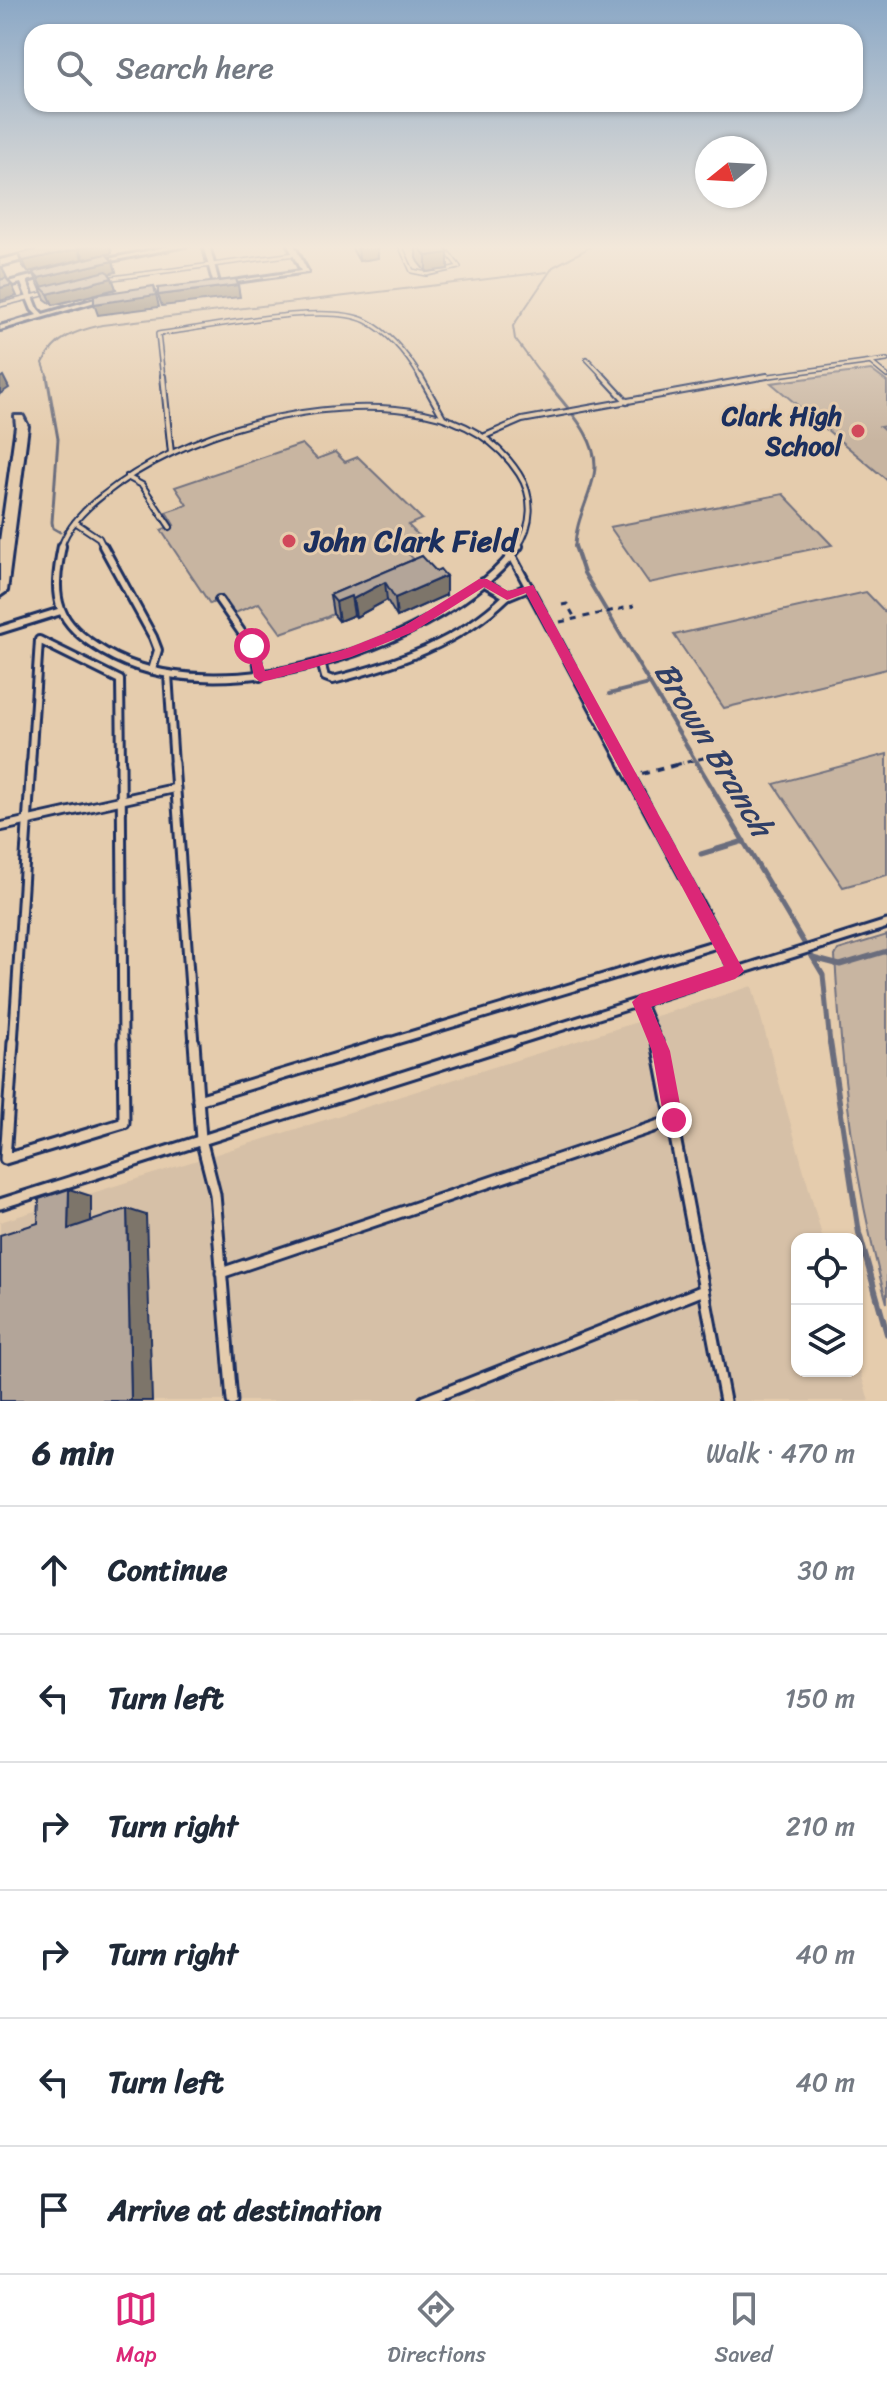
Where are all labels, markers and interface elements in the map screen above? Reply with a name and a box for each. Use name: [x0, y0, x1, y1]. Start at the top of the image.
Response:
search box: [24, 24, 863, 112]
text: Search here: [116, 41, 274, 95]
icon: search: [52, 46, 96, 90]
north arrow: [695, 136, 767, 208]
place label: Clark High School: [721, 393, 844, 469]
marker: Clark High School: [849, 422, 867, 440]
place label: John Clark Field: [303, 514, 520, 568]
marker: John Clark Field: [280, 532, 298, 550]
route start: [234, 628, 270, 664]
water label: Brown Branch: [638, 650, 790, 851]
route end: [656, 1102, 692, 1138]
map controls: [791, 1233, 863, 1377]
button: locate: [791, 1233, 863, 1305]
button: layers: [791, 1305, 863, 1377]
text: 6 min: [32, 1423, 114, 1483]
text: Walk · 470 m: [706, 1430, 855, 1476]
text: Continue: [108, 1543, 227, 1597]
text: 30 m: [798, 1547, 855, 1593]
icon: ahead: [32, 1548, 76, 1592]
text: Turn left: [108, 1671, 224, 1725]
text: 150 m: [785, 1675, 855, 1721]
icon: left: [32, 1676, 76, 1720]
text: Turn right: [108, 1799, 238, 1853]
text: 210 m: [786, 1803, 855, 1849]
icon: right: [32, 1804, 76, 1848]
text: Turn right: [108, 1927, 238, 1981]
text: 40 m: [796, 1931, 855, 1977]
icon: right: [32, 1932, 76, 1976]
text: Turn left: [108, 2055, 224, 2109]
text: 40 m: [796, 2059, 855, 2105]
icon: left: [32, 2060, 76, 2104]
text: Arrive at destination: [108, 2183, 382, 2237]
icon: arrive: [32, 2188, 76, 2232]
tab: Map: [114, 2287, 158, 2374]
tab: Directions: [387, 2287, 486, 2374]
tab: Saved: [715, 2287, 773, 2374]

